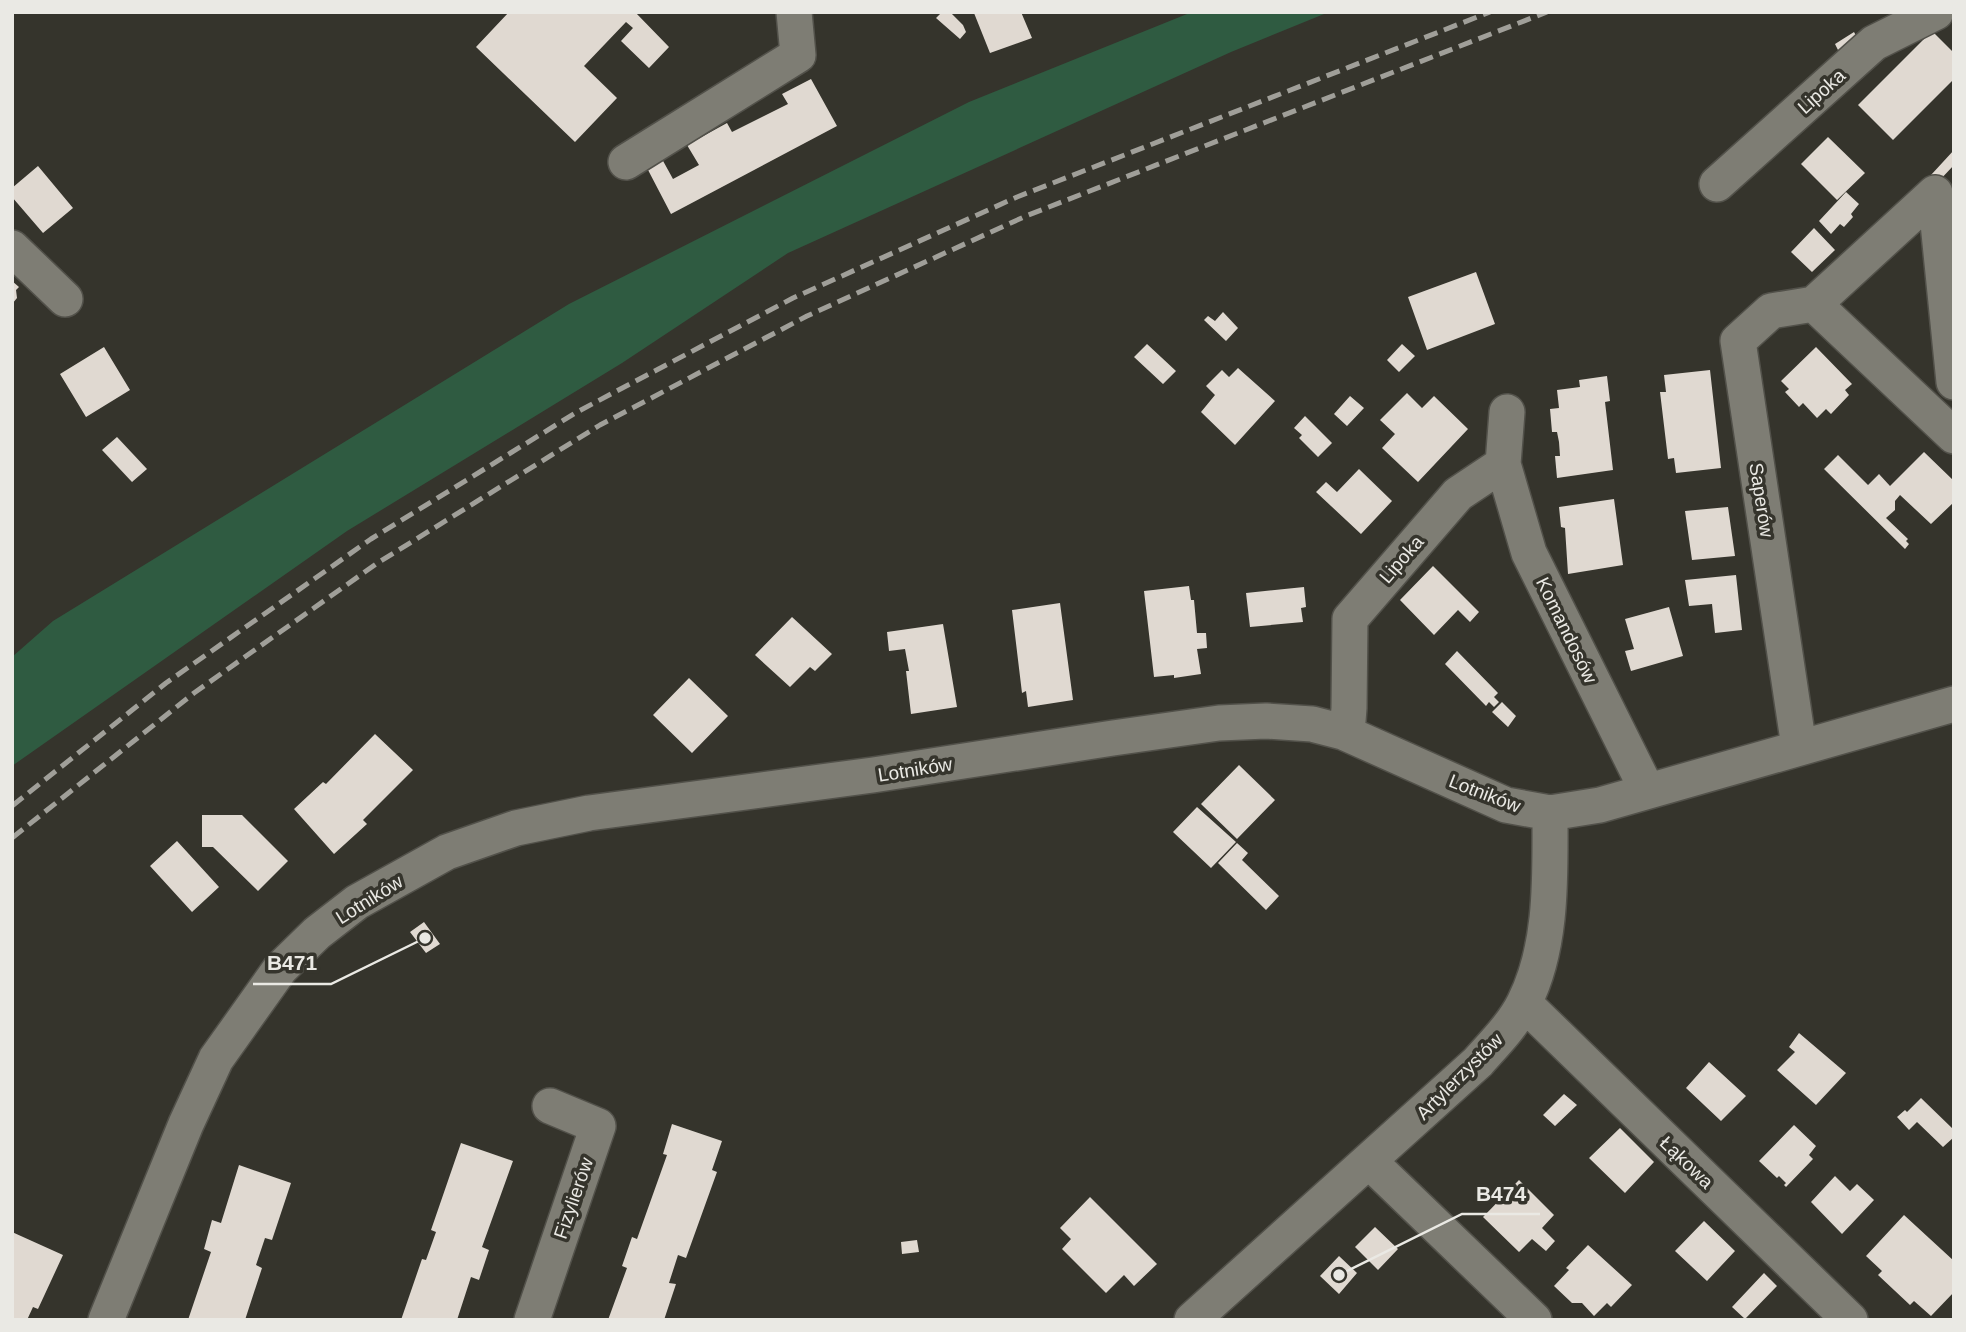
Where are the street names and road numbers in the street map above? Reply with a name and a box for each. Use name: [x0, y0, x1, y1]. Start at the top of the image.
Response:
street label: Lipoka: [1794, 65, 1849, 118]
street label: Saperów: [1745, 461, 1778, 539]
street label: Lipoka: [1375, 531, 1428, 587]
street label: Komandosów: [1532, 574, 1601, 687]
street label: Lotników: [876, 753, 954, 786]
street label: Lotników: [1446, 770, 1524, 817]
street label: Lotników: [332, 871, 407, 928]
street label: Artylerzystów: [1412, 1029, 1507, 1124]
street label: Łąkowa: [1656, 1132, 1718, 1193]
street label: Fizylierów: [550, 1155, 597, 1242]

